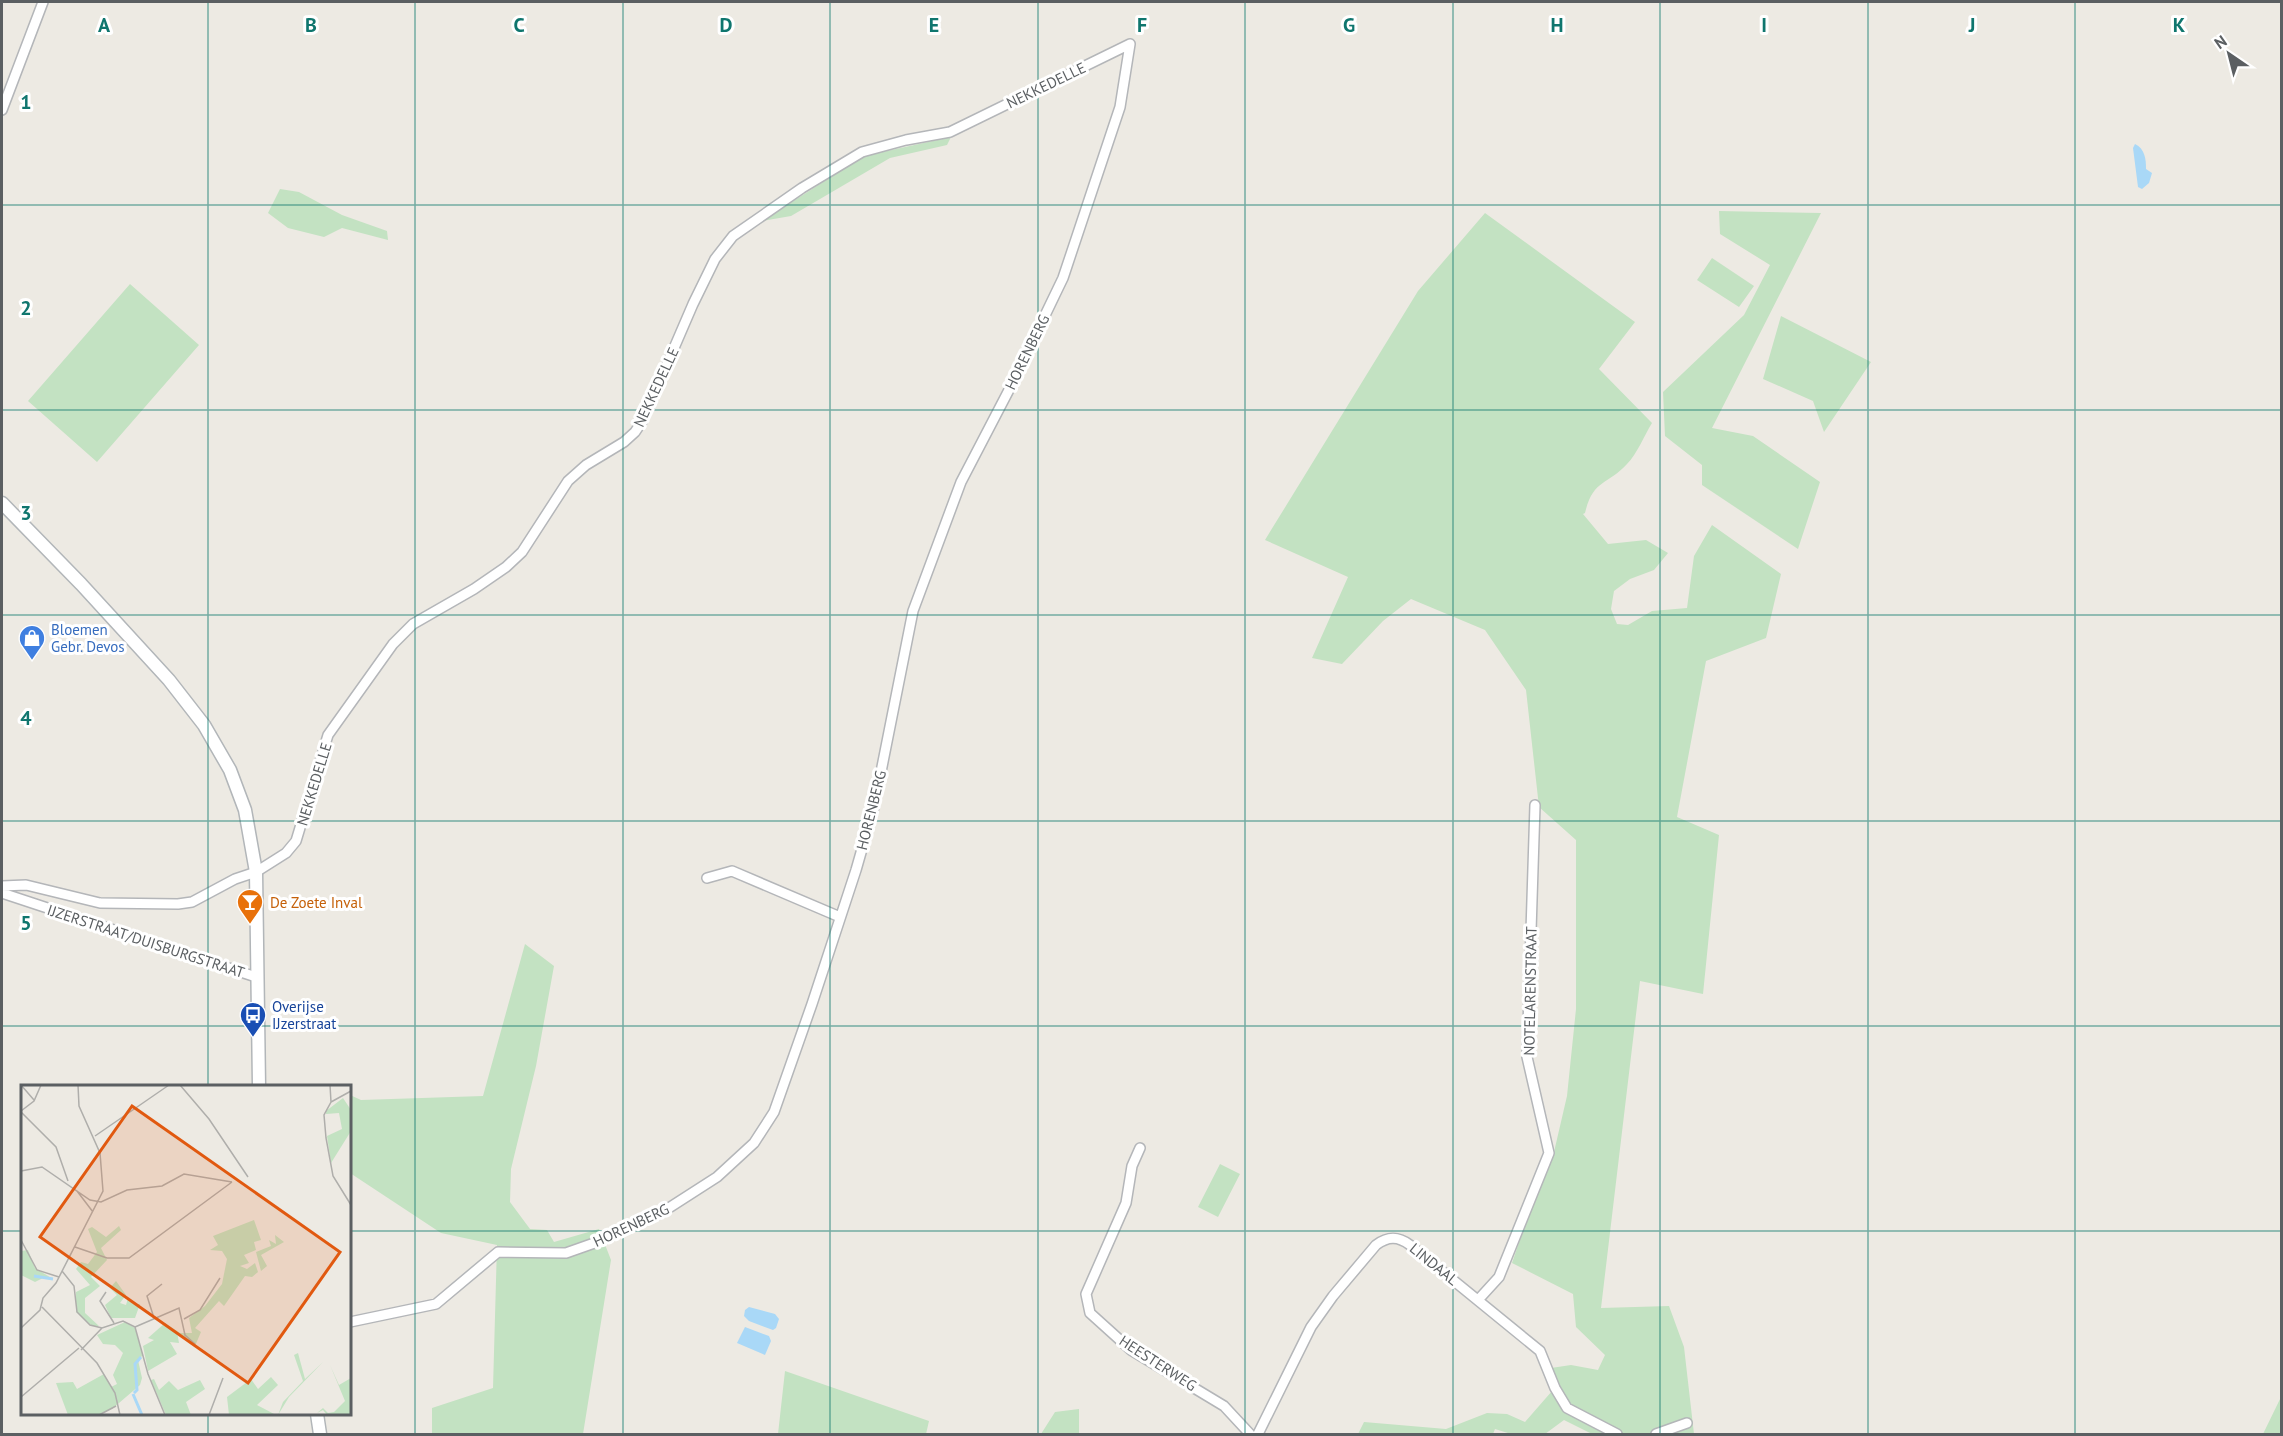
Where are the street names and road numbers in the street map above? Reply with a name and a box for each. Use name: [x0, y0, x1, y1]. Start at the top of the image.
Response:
street label: NEKKEDELLE: [1003, 58, 1089, 112]
street label: HORENBERG: [1001, 311, 1053, 393]
street label: NEKKEDELLE: [629, 344, 683, 430]
street label: NEKKEDELLE: [292, 740, 336, 828]
street label: HORENBERG: [852, 768, 890, 852]
street label: IJZERSTRAAT/DUISBURGSTRAAT: [45, 900, 248, 982]
street label: NOTELARENSTRAAT: [1519, 925, 1541, 1056]
street label: HORENBERG: [590, 1199, 672, 1251]
street label: LINDAAL: [1406, 1239, 1462, 1289]
street label: HEESTERWEG: [1116, 1331, 1200, 1395]

